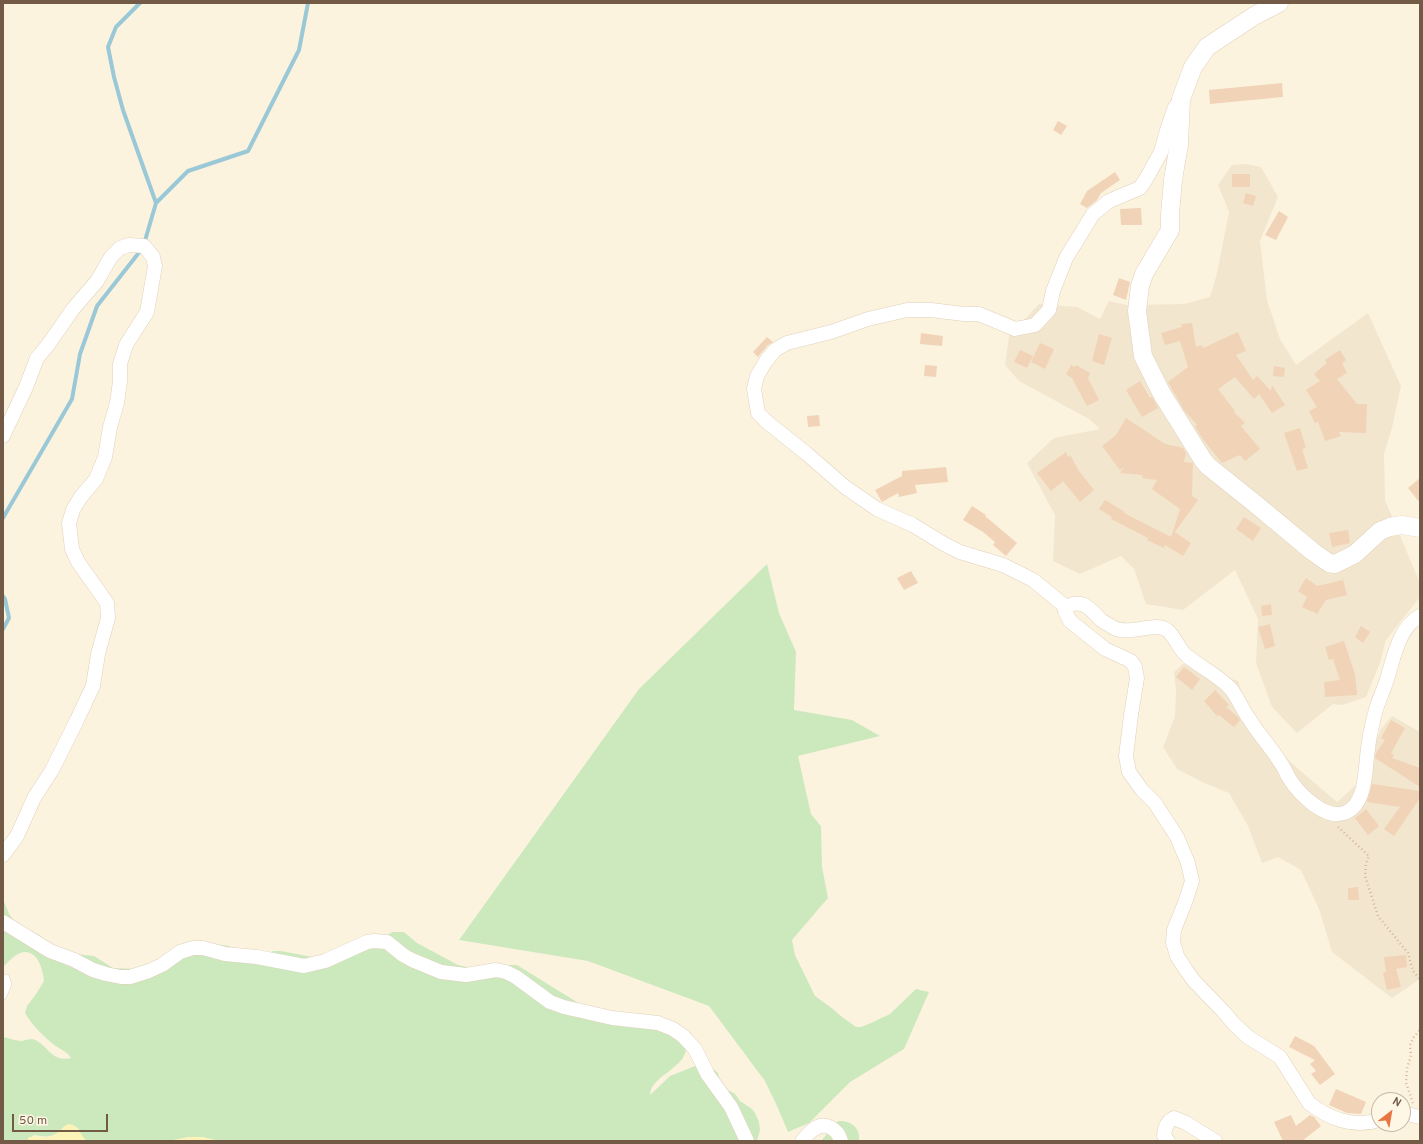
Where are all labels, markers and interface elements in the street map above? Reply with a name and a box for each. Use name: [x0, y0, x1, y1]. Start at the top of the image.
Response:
north arrow: [1371, 1092, 1411, 1132]
text: N: [1390, 1095, 1404, 1111]
scale bar: [14, 1106, 110, 1132]
text: 50 m: [19, 1113, 47, 1129]

